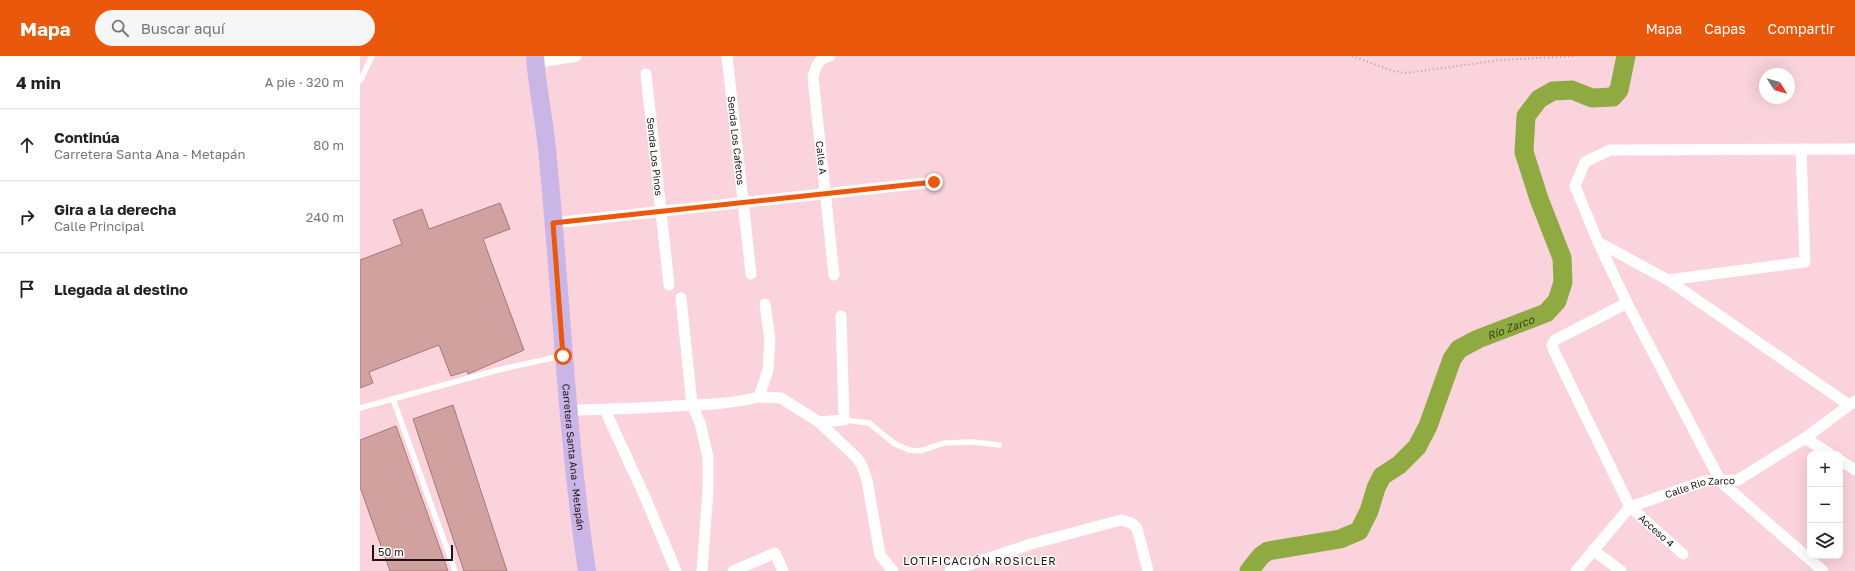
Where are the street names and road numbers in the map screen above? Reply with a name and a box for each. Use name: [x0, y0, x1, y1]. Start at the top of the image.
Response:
street label: Senda Los Cafetos: [725, 95, 747, 186]
street label: Senda Los Pinos: [645, 117, 665, 196]
street label: Calle A: [814, 140, 829, 175]
street label: Carretera Santa Ana - Metapán: [560, 383, 587, 531]
street label: Calle Rio Zarco: [1663, 474, 1735, 500]
street label: Acceso 4: [1636, 512, 1677, 549]

